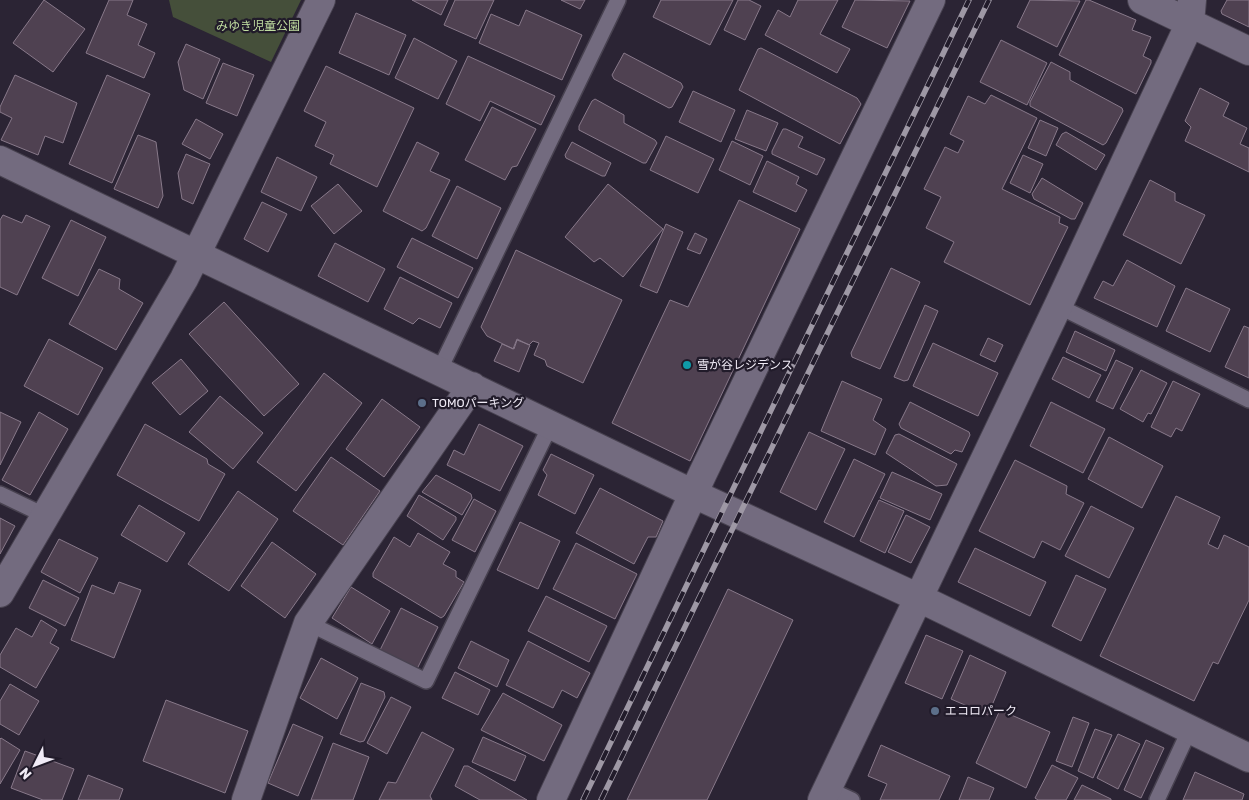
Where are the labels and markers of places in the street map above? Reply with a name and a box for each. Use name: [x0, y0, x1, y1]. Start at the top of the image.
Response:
place label: 雪が谷レジデンス: [697, 358, 793, 372]
marker: 雪が谷レジデンス: [681, 359, 693, 371]
place label: TOMOパーキング: [432, 396, 524, 410]
marker: TOMOパーキング: [416, 397, 428, 409]
place label: エコロパーク: [945, 704, 1017, 718]
marker: エコロパーク: [929, 705, 941, 717]

